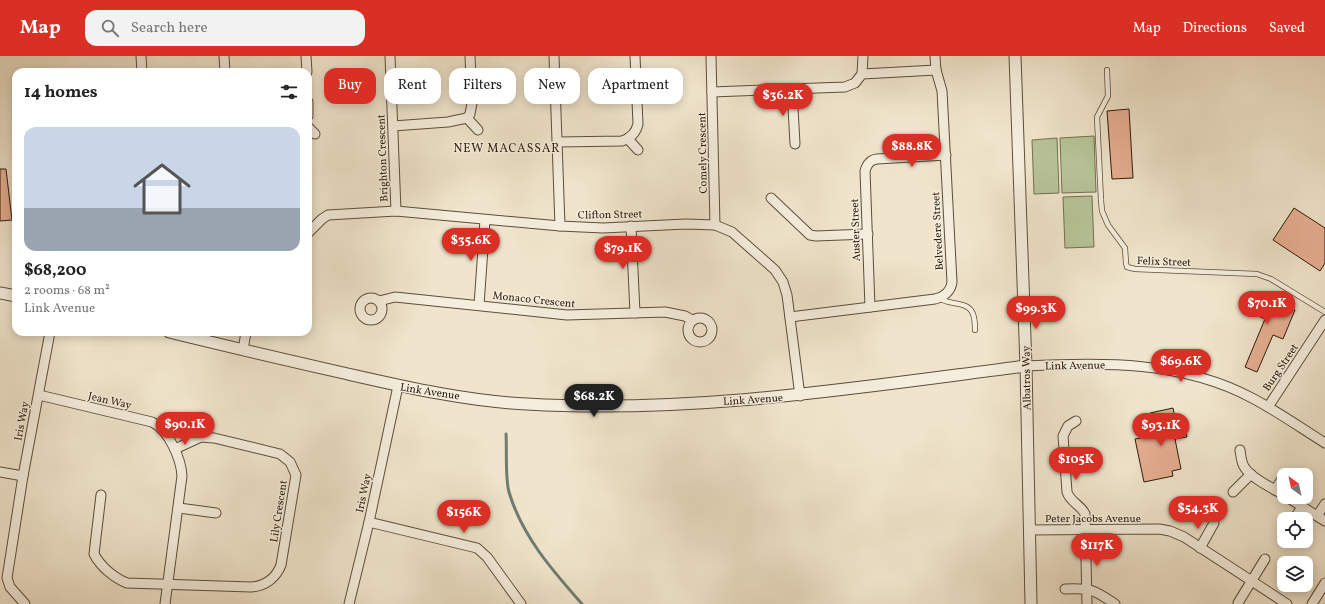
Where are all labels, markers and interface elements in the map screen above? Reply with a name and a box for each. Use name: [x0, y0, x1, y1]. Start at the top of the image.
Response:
search box: [85, 10, 365, 46]
text: Map: [20, 15, 61, 41]
icon: search: [99, 17, 121, 39]
text: Search here: [131, 18, 208, 39]
text: Map: [1133, 19, 1161, 38]
text: Directions: [1183, 19, 1247, 38]
text: Saved: [1269, 19, 1305, 38]
chip: Buy: [324, 68, 376, 104]
chip: Rent: [384, 68, 441, 104]
chip: Filters: [449, 68, 516, 104]
chip: New: [524, 68, 580, 104]
chip: Apartment: [588, 68, 683, 104]
text: 14 homes: [24, 81, 98, 104]
icon: filters: [278, 81, 300, 103]
pin: $36.2K: [750, 83, 816, 117]
text: $36.2K: [763, 87, 803, 105]
street label: Comely Crescent: [695, 112, 712, 194]
street label: Brighton Crescent: [374, 114, 393, 202]
pin: $88.8K: [879, 134, 945, 168]
text: $88.8K: [891, 138, 933, 156]
district label: NEW MACASSAR: [453, 141, 561, 157]
icon: home: [126, 153, 198, 225]
street label: Belvedere Street: [929, 191, 948, 271]
street label: Auster Street: [848, 198, 865, 262]
street label: Clifton Street: [578, 207, 643, 224]
pin: $35.6K: [438, 228, 504, 262]
text: $35.6K: [451, 232, 491, 250]
pin: $79.1K: [590, 236, 656, 270]
text: $79.1K: [604, 240, 642, 258]
street label: Felix Street: [1137, 254, 1191, 271]
text: $68,200: [24, 259, 87, 282]
text: 2 rooms · 68 m²: [24, 282, 110, 300]
street label: Monaco Crescent: [492, 289, 576, 312]
pin: $70.1K: [1234, 291, 1300, 325]
text: $70.1K: [1247, 295, 1287, 313]
pin: $99.3K: [1003, 296, 1069, 330]
text: Link Avenue: [24, 300, 95, 318]
text: $99.3K: [1015, 300, 1057, 318]
street label: Burg Street: [1260, 341, 1303, 395]
street label: Albatros Way: [1019, 345, 1036, 410]
pin: $69.6K: [1148, 349, 1214, 383]
text: $69.6K: [1160, 353, 1202, 371]
street label: Link Avenue: [1045, 358, 1105, 375]
street label: Link Avenue: [399, 380, 461, 405]
pin: $68.2K: [561, 384, 627, 418]
text: $68.2K: [573, 388, 615, 406]
street label: Jean Way: [86, 389, 133, 414]
street label: Link Avenue: [723, 391, 784, 410]
street label: Iris Way: [11, 400, 34, 442]
pin: $90.1K: [152, 412, 218, 446]
pin: $93.1K: [1128, 413, 1194, 447]
text: $90.1K: [165, 416, 205, 434]
text: $93.1K: [1141, 417, 1181, 435]
pin: $105K: [1048, 447, 1104, 481]
text: $105K: [1058, 451, 1094, 469]
north arrow: [1277, 468, 1313, 504]
map controls: [1277, 468, 1313, 592]
street label: Iris Way: [353, 472, 376, 514]
street label: Lily Crescent: [267, 479, 292, 543]
pin: $54.3K: [1165, 496, 1231, 530]
pin: $156K: [436, 500, 492, 534]
text: $54.3K: [1178, 500, 1218, 518]
text: $156K: [446, 504, 482, 522]
street label: Peter Jacobs Avenue: [1045, 512, 1141, 527]
button: locate: [1277, 512, 1313, 548]
pin: $117K: [1069, 533, 1125, 567]
text: $117K: [1080, 537, 1114, 555]
button: layers: [1277, 556, 1313, 592]

